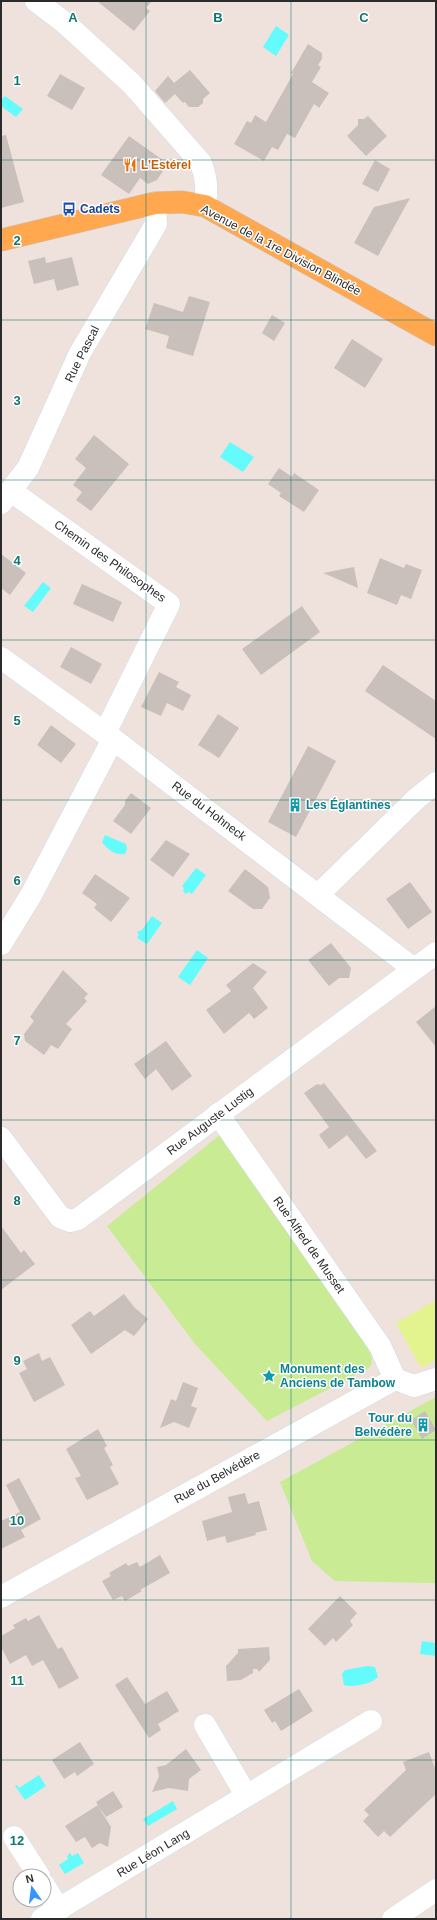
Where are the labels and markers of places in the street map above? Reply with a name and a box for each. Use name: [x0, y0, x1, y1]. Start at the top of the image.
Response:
restaurant icon: L’Estérel: [122, 157, 138, 173]
place label: L’Estérel: [141, 158, 191, 172]
bus stop icon: Cadets: [61, 201, 77, 217]
place label: Cadets: [80, 202, 120, 216]
building icon: Les Églantines: [287, 797, 303, 813]
place label: Les Églantines: [306, 797, 391, 812]
place label: Monument des Anciens de Tambow: [280, 1362, 396, 1390]
place icon: Monument des Anciens de Tambow: [261, 1368, 277, 1384]
place label: Tour du Belvédère: [355, 1411, 412, 1439]
building icon: Tour du Belvédère: [415, 1417, 431, 1433]

